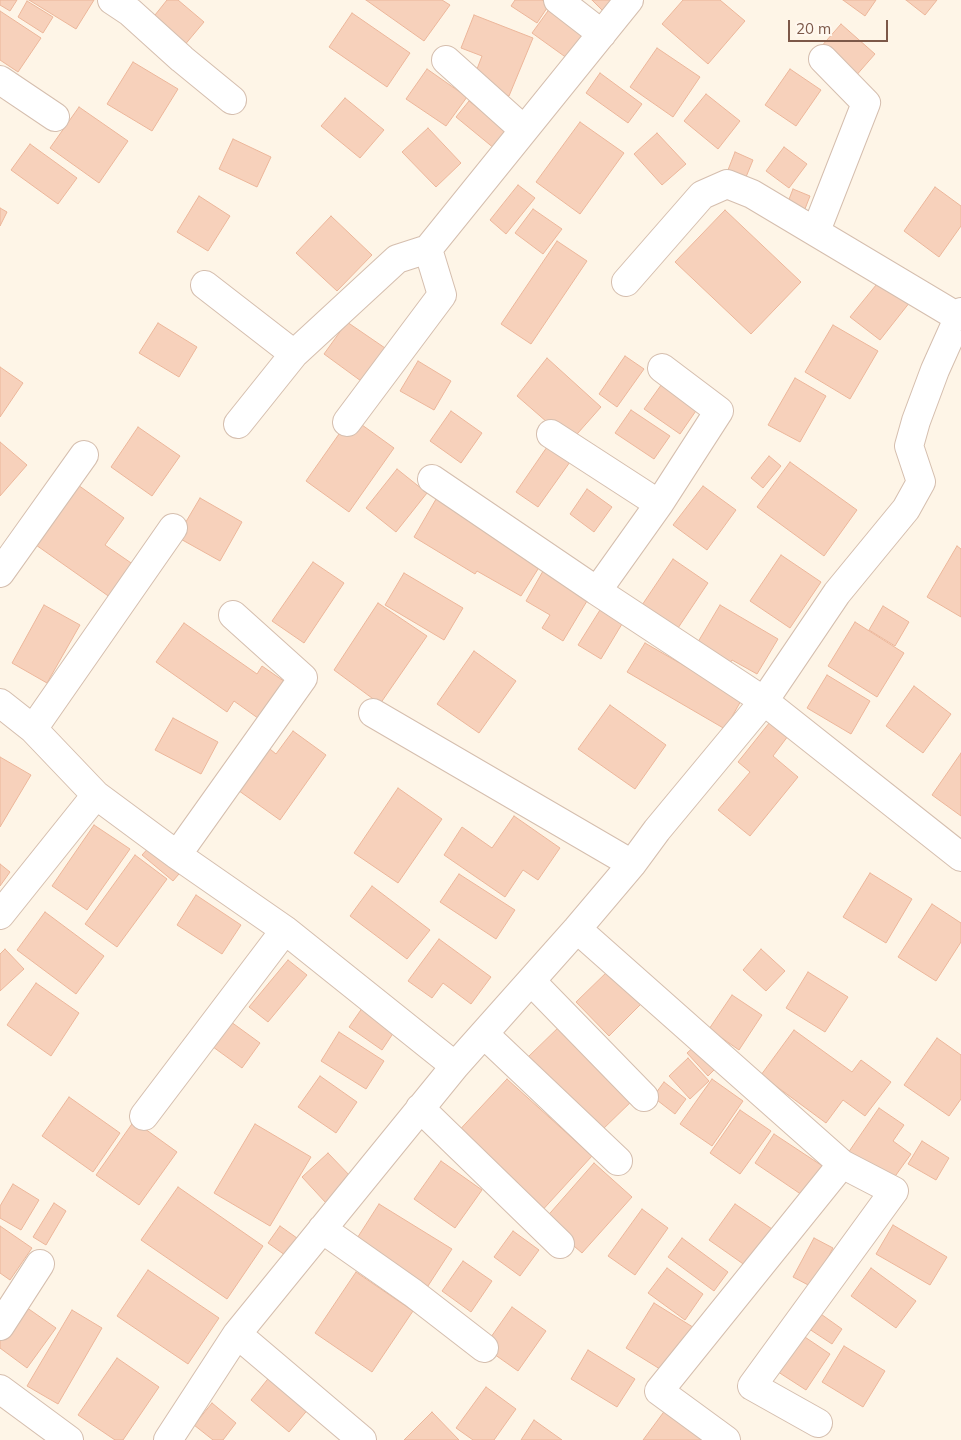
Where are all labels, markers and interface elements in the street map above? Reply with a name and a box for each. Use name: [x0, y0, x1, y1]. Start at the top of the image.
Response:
scale bar: [791, 10, 891, 42]
text: 20 m: [796, 19, 831, 38]

